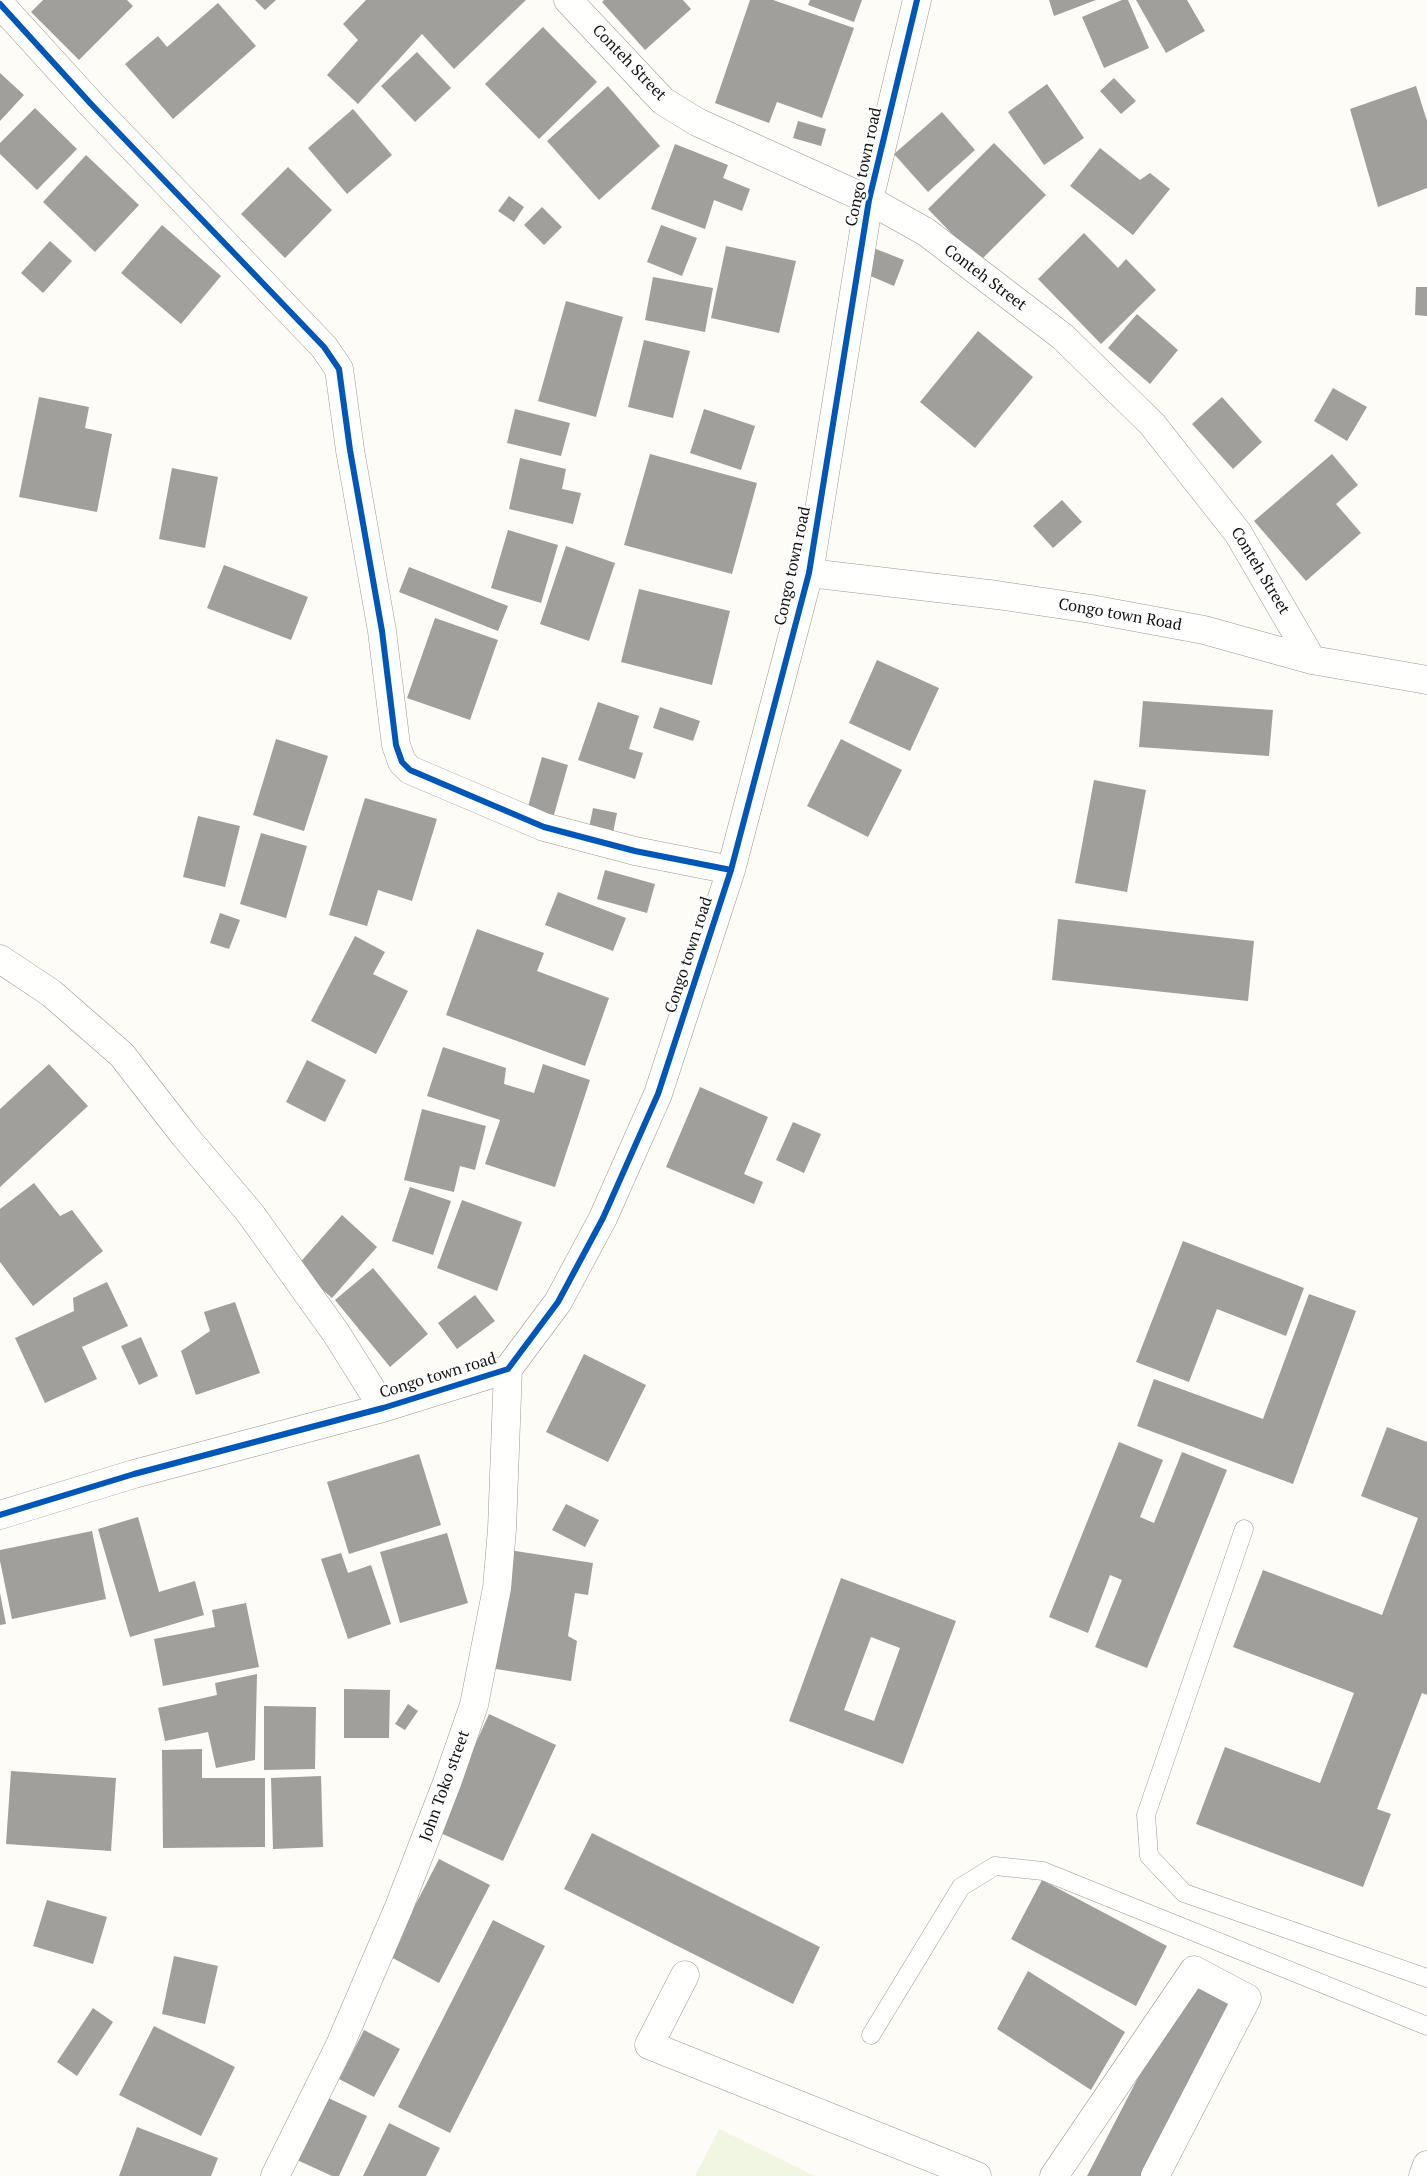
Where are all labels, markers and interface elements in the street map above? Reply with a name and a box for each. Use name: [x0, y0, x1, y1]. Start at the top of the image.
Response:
street label: Conteh Street: [588, 21, 670, 105]
street label: Congo town road: [842, 106, 886, 228]
street label: Conteh Street: [940, 241, 1030, 315]
street label: Congo town road: [771, 505, 815, 627]
street label: Conteh Street: [1226, 524, 1294, 618]
street label: Congo town Road: [1057, 595, 1183, 635]
street label: Congo town road: [661, 894, 717, 1016]
street label: Congo town road: [377, 1349, 499, 1403]
street label: John Toko street: [416, 1728, 474, 1844]

